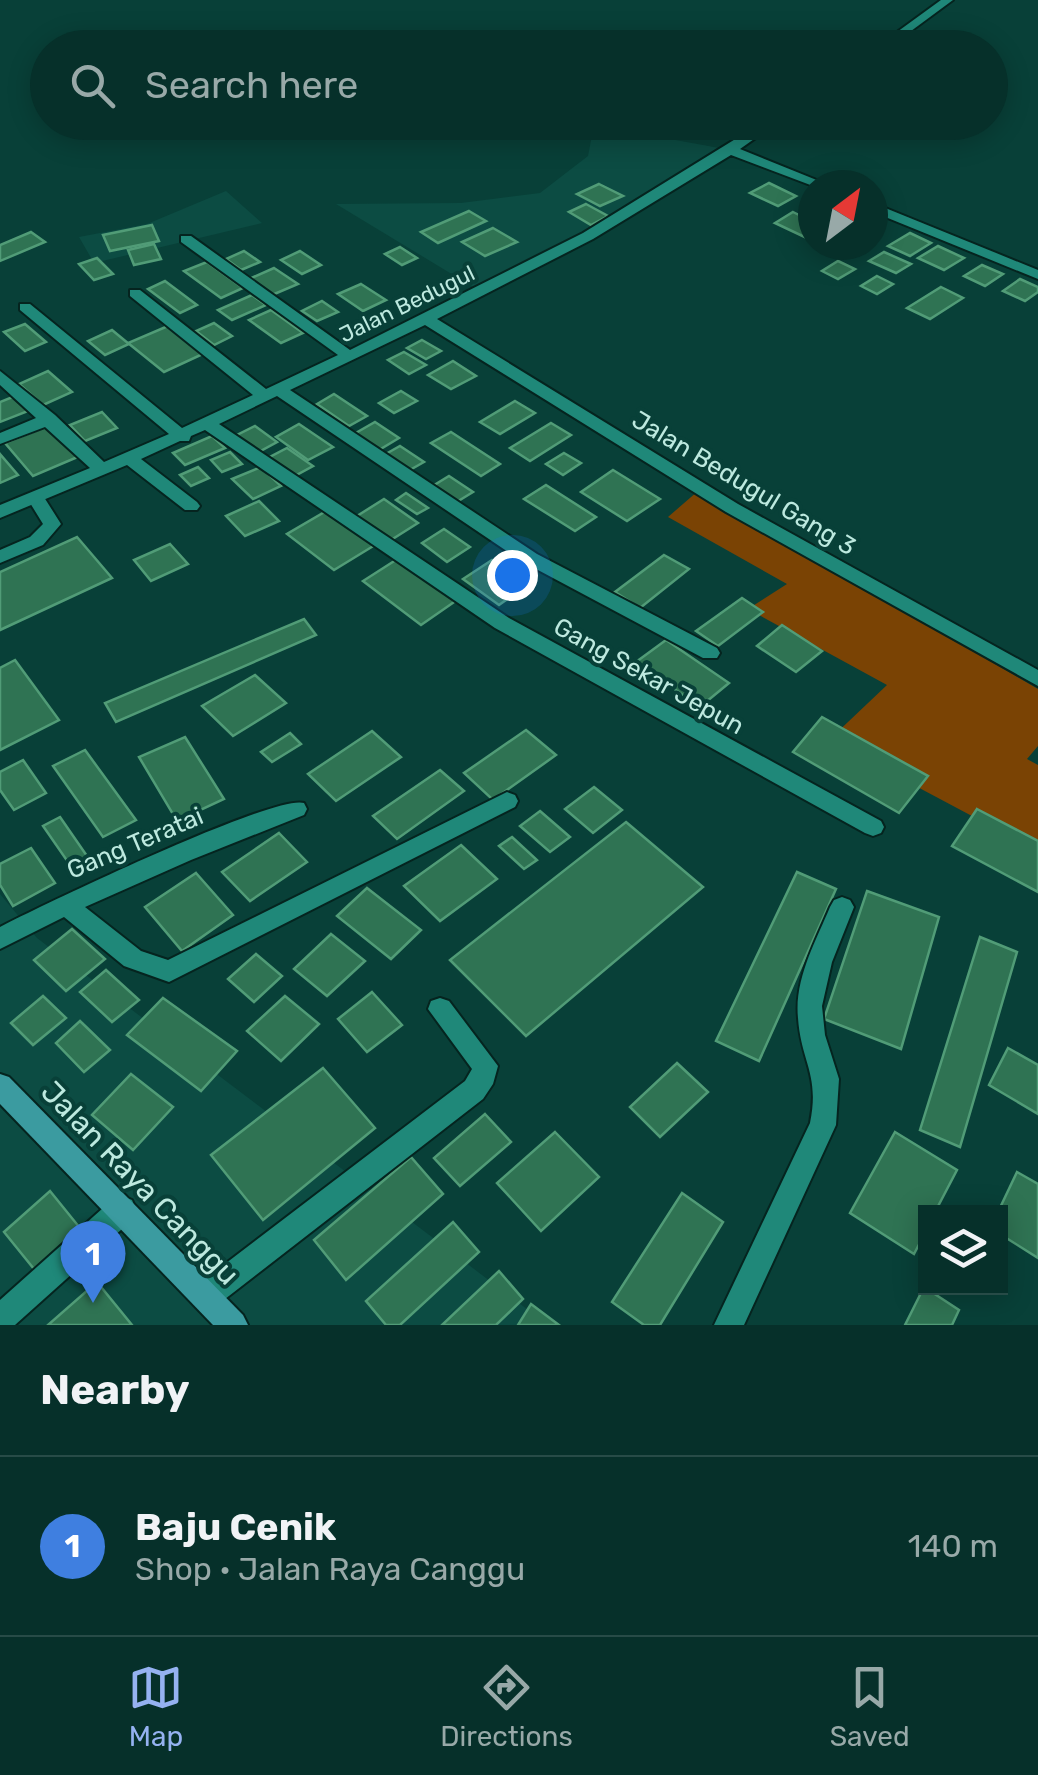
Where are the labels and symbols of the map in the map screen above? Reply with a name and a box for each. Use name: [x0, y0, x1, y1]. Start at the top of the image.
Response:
north arrow: [798, 170, 888, 260]
street label: Jalan Bedugul: [335, 260, 479, 348]
street label: Jalan Bedugul Gang 3: [627, 405, 861, 561]
your location: [487, 550, 538, 601]
street label: Gang Sekar Jepun: [549, 612, 749, 740]
street label: Gang Teratai: [63, 801, 207, 885]
street label: Jalan Raya Canggu: [34, 1074, 246, 1292]
pin: 1: [61, 1220, 126, 1303]

